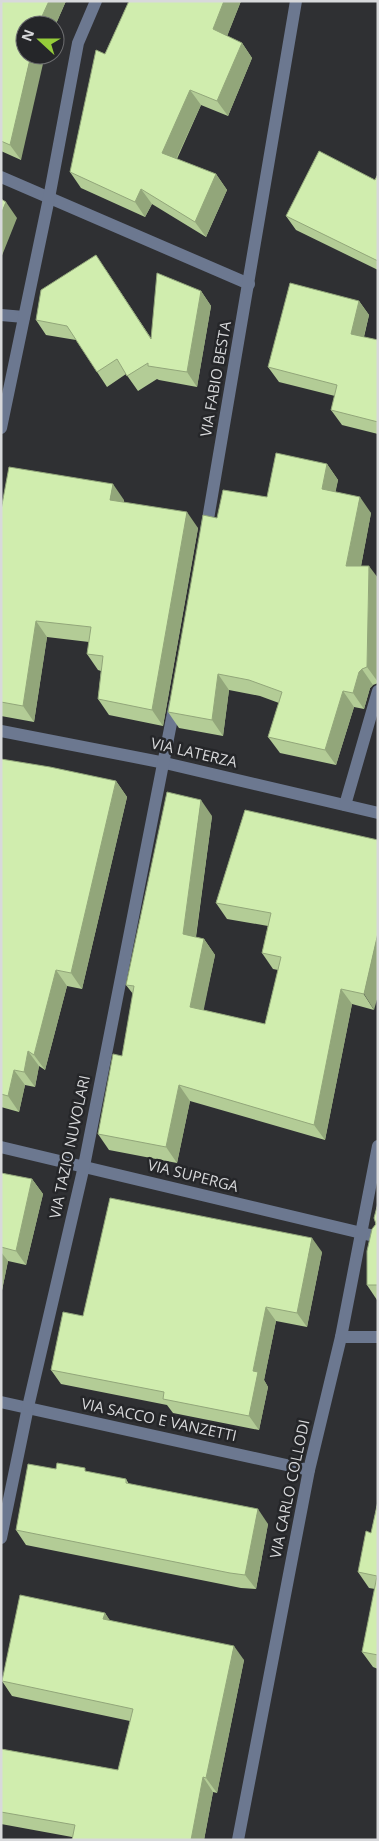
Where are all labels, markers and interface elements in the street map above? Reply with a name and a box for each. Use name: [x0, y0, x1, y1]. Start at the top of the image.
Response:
north arrow: [15, 15, 65, 65]
text: N: [16, 26, 38, 44]
street label: VIA FABIO BESTA: [195, 319, 235, 438]
street label: VIA LATERZA: [149, 732, 240, 772]
street label: VIA TAZIO NUVOLARI: [44, 1073, 94, 1220]
street label: VIA SUPERGA: [146, 1154, 241, 1196]
street label: VIA SACCO E VANZETTI: [80, 1393, 239, 1445]
street label: VIA CARLO COLLODI: [265, 1417, 314, 1560]

